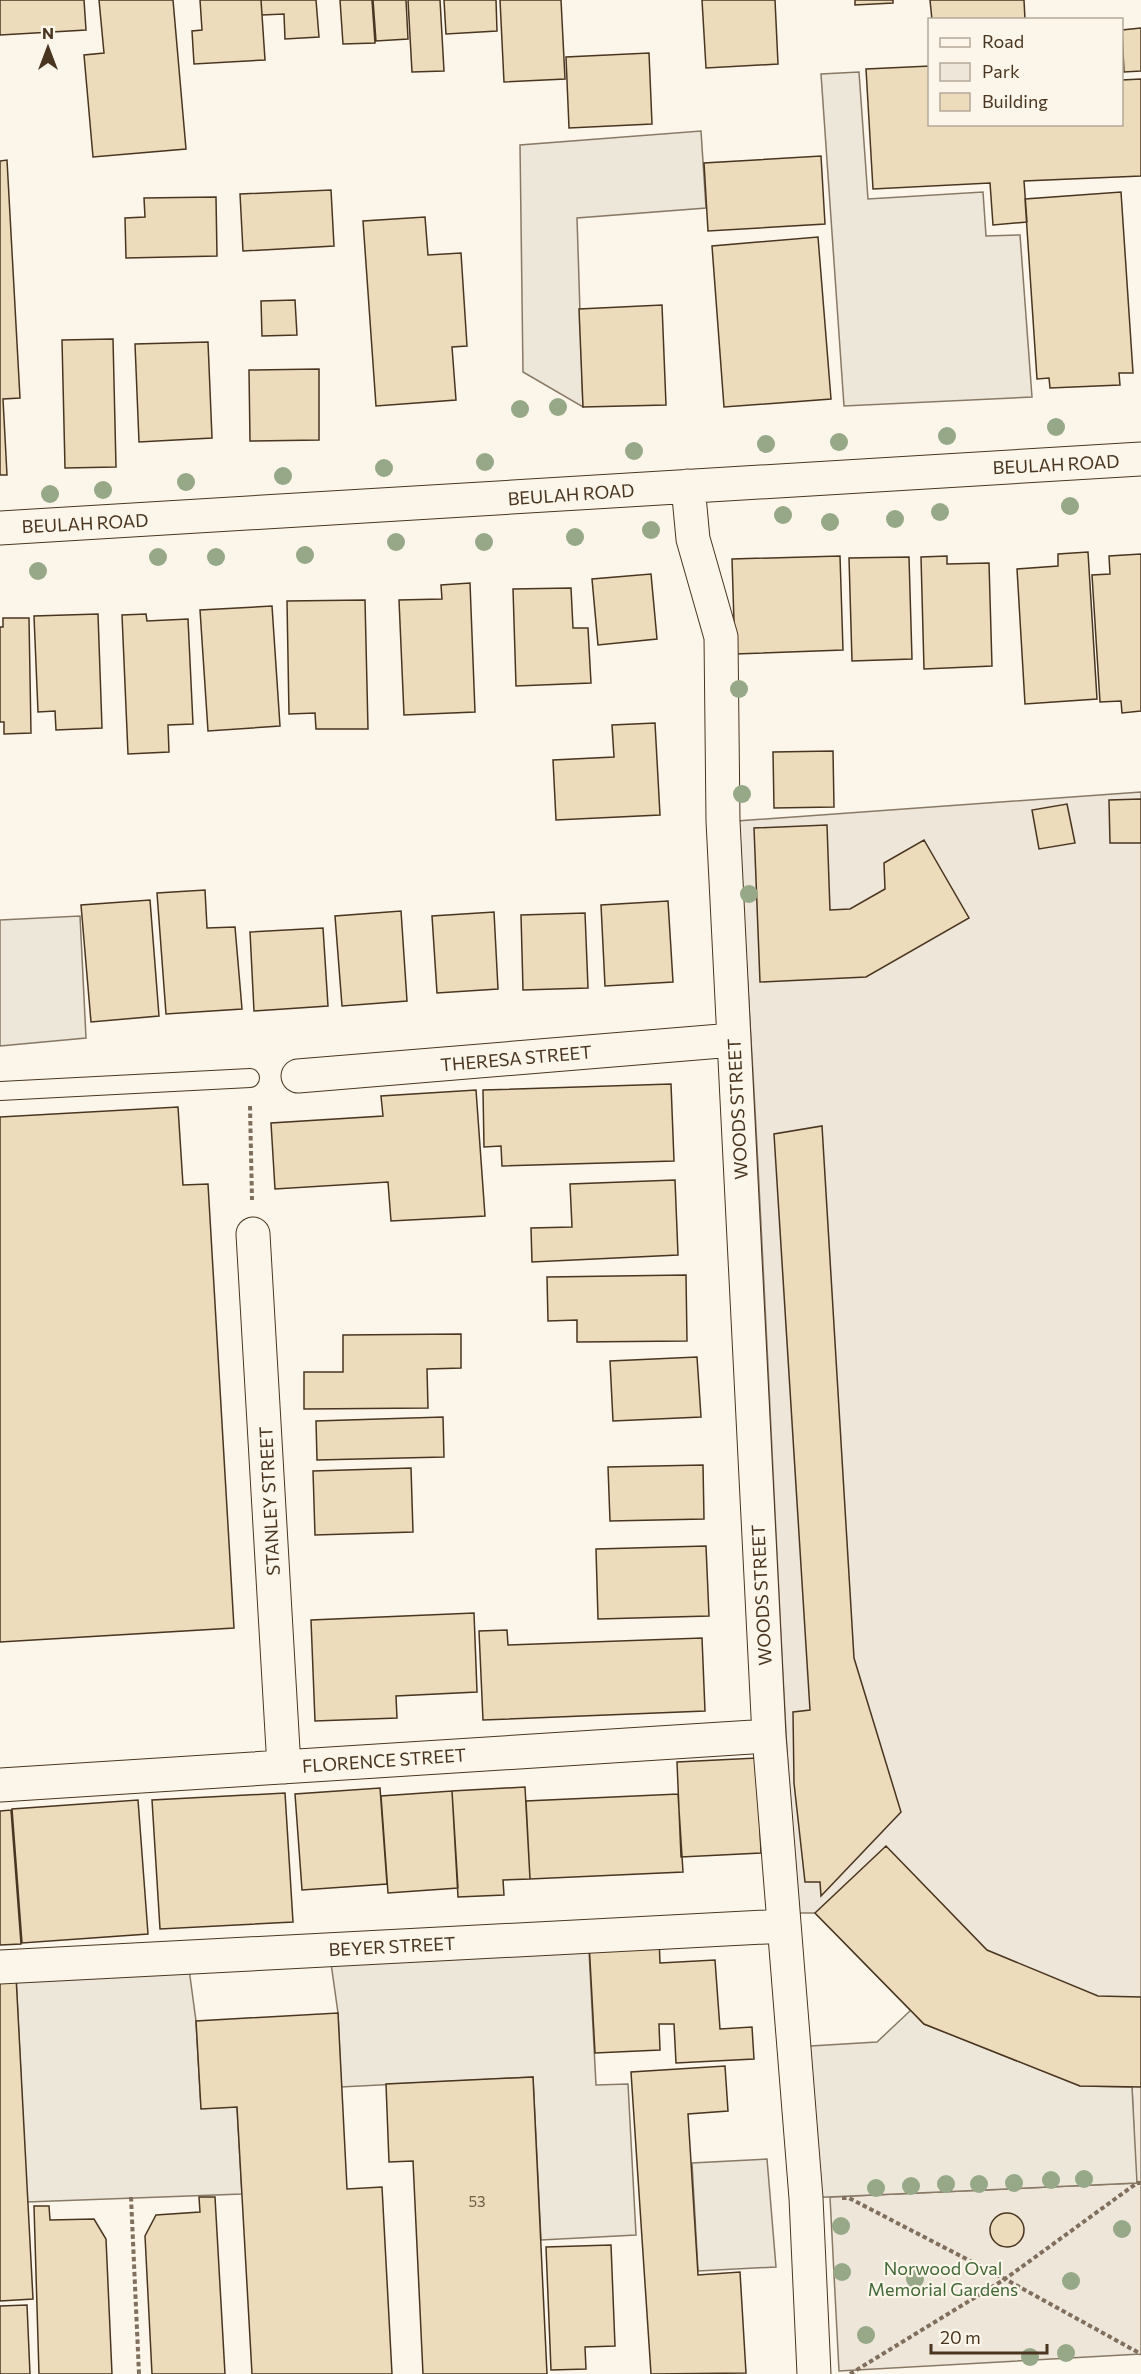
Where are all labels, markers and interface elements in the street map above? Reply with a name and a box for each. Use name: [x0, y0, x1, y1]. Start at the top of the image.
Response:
north arrow: [18, 18, 78, 78]
legend: [928, 18, 1123, 126]
text: N: [42, 23, 54, 42]
text: Road: [982, 30, 1024, 52]
text: Park: [982, 60, 1020, 82]
text: Building: [982, 90, 1048, 112]
street label: BEULAH ROAD: [992, 450, 1120, 478]
street label: BEULAH ROAD: [507, 479, 635, 509]
street label: BEULAH ROAD: [21, 509, 149, 537]
street label: WOODS STREET: [722, 1038, 752, 1180]
street label: THERESA STREET: [439, 1040, 593, 1076]
street label: STANLEY STREET: [254, 1426, 284, 1576]
street label: WOODS STREET: [746, 1524, 776, 1666]
street label: FLORENCE STREET: [301, 1743, 467, 1777]
street label: BEYER STREET: [328, 1932, 456, 1960]
house number: 53: [468, 2192, 486, 2210]
park label: Norwood Oval Memorial Gardens: [868, 2257, 1018, 2300]
scale bar: [931, 2317, 1046, 2355]
text: 20 m: [940, 2326, 981, 2348]

